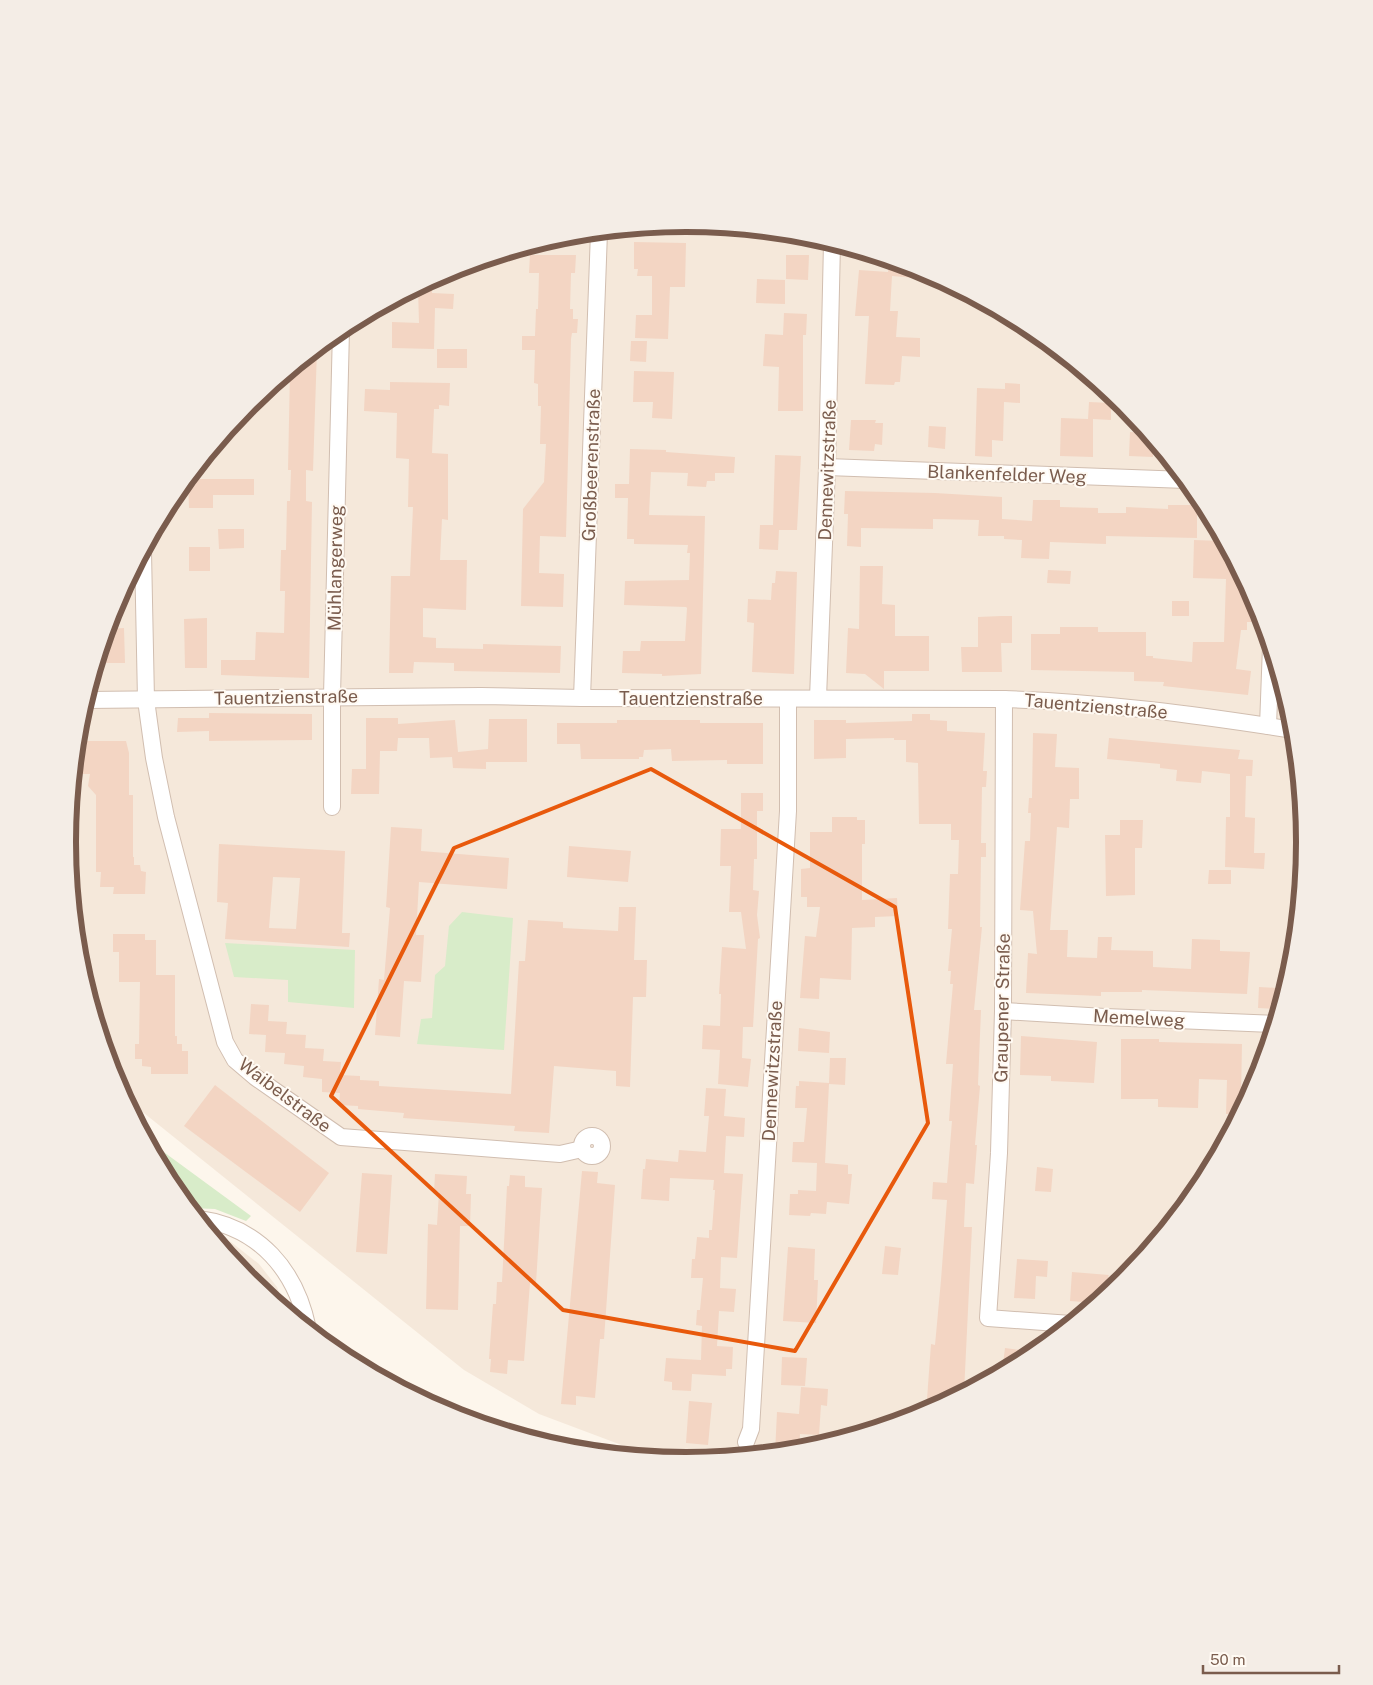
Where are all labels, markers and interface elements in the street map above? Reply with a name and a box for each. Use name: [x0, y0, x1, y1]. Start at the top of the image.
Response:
street label: Großbeerenstraße: [578, 388, 604, 542]
street label: Dennewitzstraße: [814, 399, 840, 541]
street label: Blankenfelder Weg: [927, 461, 1087, 487]
street label: Mühlangerweg: [323, 505, 347, 631]
street label: Tauentzienstraße: [214, 685, 358, 709]
street label: Tauentzienstraße: [619, 688, 763, 709]
street label: Tauentzienstraße: [1023, 689, 1169, 723]
street label: Graupener Straße: [990, 933, 1014, 1083]
street label: Dennewitzstraße: [758, 1000, 786, 1142]
street label: Memelweg: [1092, 1005, 1186, 1031]
street label: Waibelstraße: [235, 1053, 335, 1137]
scale bar: [1203, 1642, 1339, 1674]
text: 50 m: [1210, 1651, 1245, 1668]

